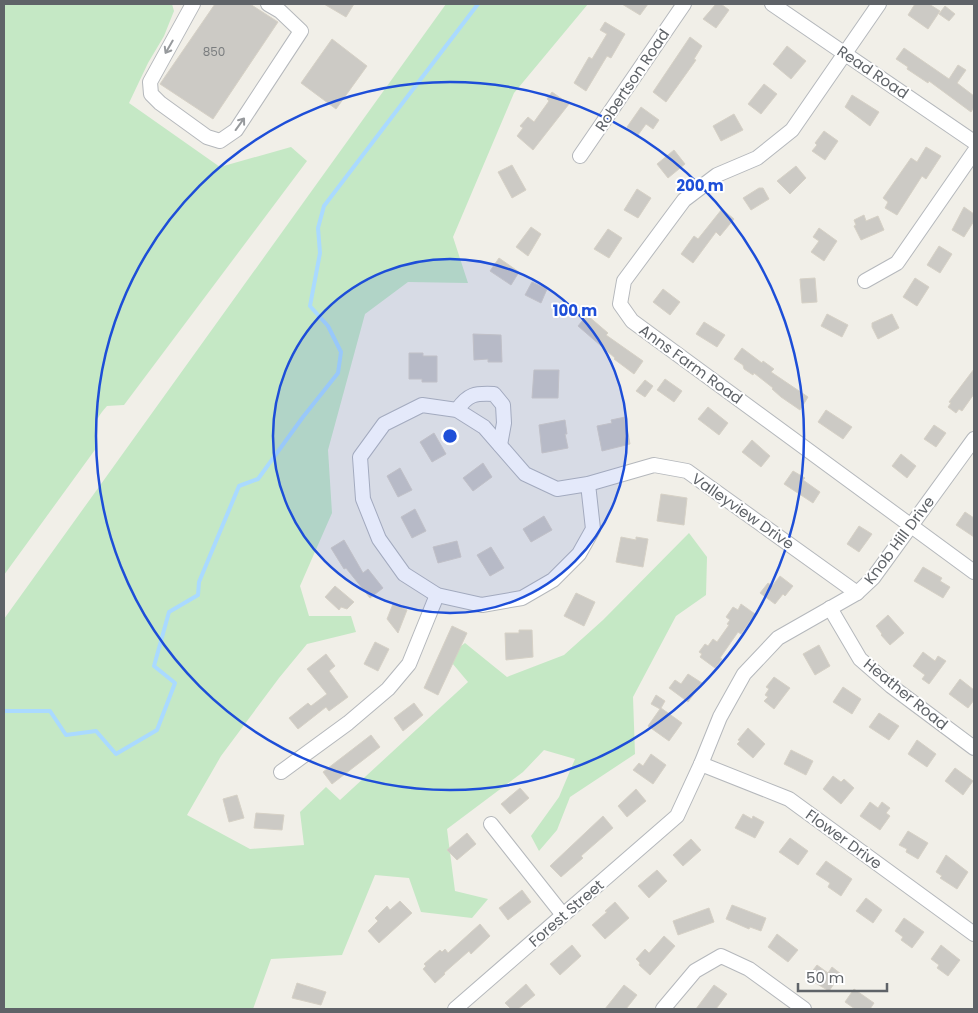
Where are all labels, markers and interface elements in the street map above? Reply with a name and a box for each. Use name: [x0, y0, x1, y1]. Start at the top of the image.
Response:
street label: Robertson Road: [590, 25, 674, 135]
one-way arrow: [164, 39, 174, 53]
street label: Read Road: [833, 40, 913, 104]
house number: 850: [203, 43, 225, 60]
one-way arrow: [235, 117, 245, 131]
text: 200 m: [676, 175, 724, 196]
text: 100 m: [553, 300, 597, 321]
street label: Anns Farm Road: [635, 319, 747, 409]
centre of rings: [441, 427, 459, 445]
street label: Valleyview Drive: [688, 468, 798, 554]
street label: Knob Hill Drive: [859, 492, 939, 588]
street label: Heather Road: [859, 653, 953, 735]
street label: Flower Drive: [802, 804, 886, 874]
street label: Forest Street: [524, 874, 608, 952]
scale bar: [798, 960, 887, 992]
text: 50 m: [806, 967, 844, 988]

